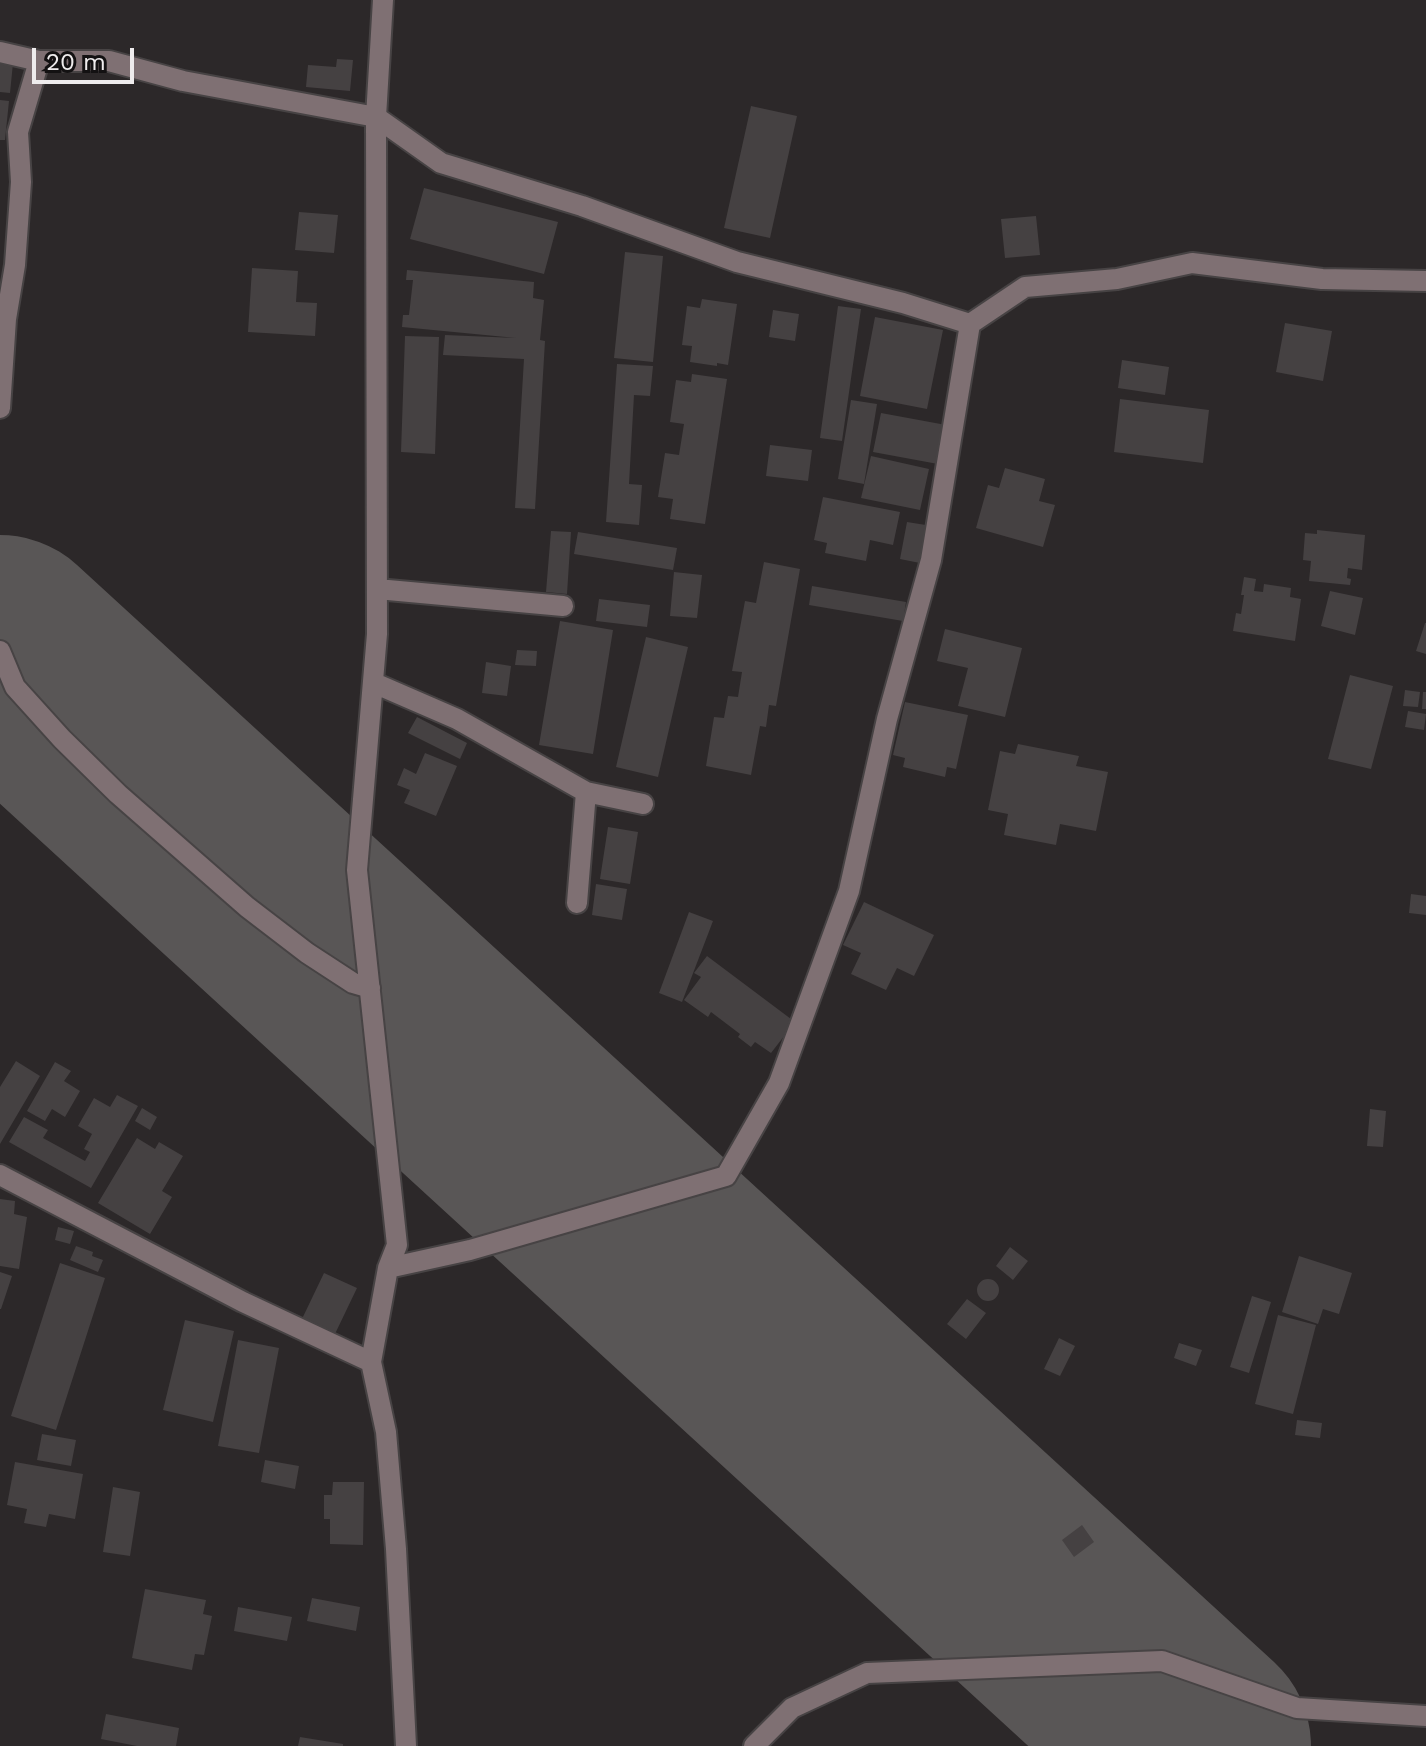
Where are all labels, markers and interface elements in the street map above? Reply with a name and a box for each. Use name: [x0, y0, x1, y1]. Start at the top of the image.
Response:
scale bar: [36, 32, 138, 82]
text: 20 m: [46, 48, 106, 76]

